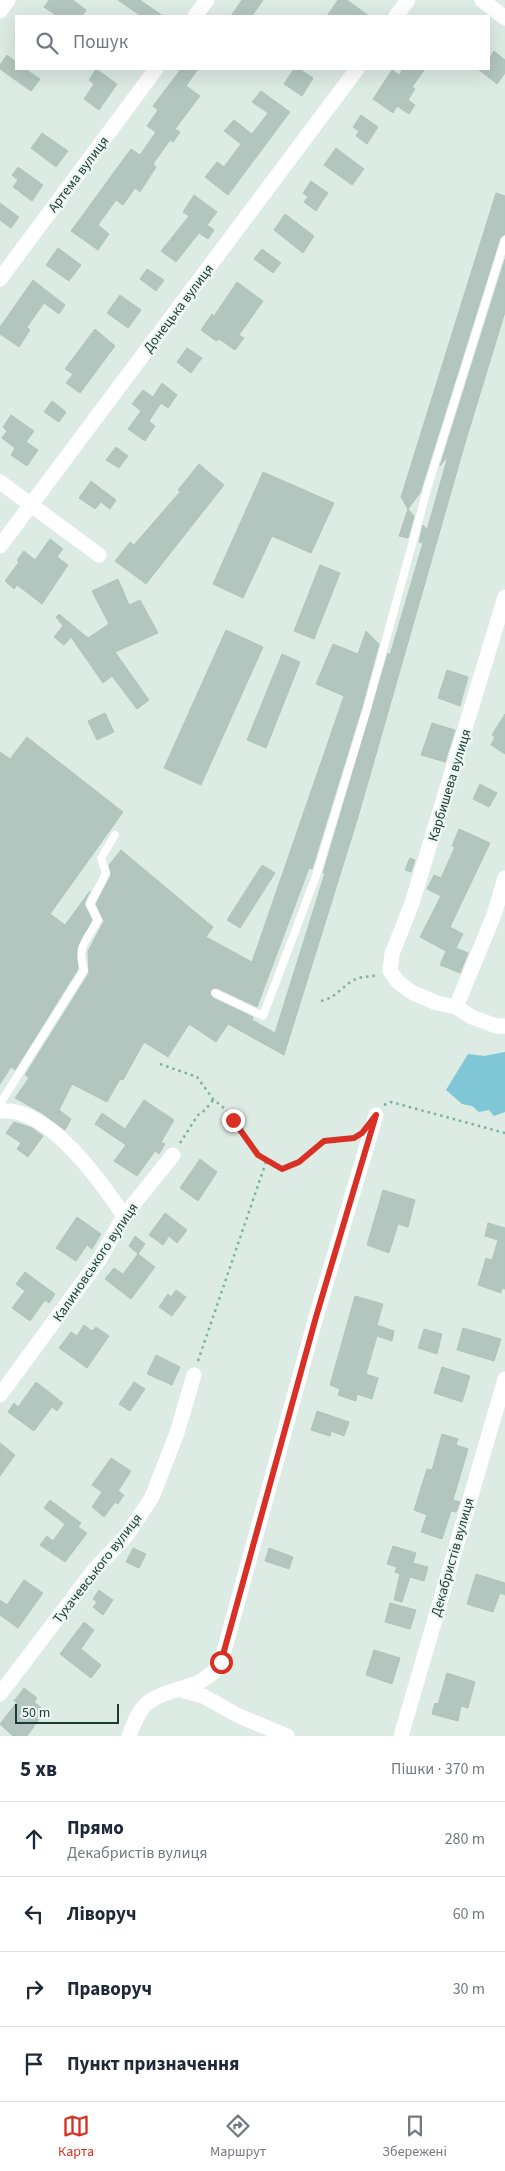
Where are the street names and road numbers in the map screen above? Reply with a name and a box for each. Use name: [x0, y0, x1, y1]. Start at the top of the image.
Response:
street label: Артема вулиця: [43, 132, 114, 217]
street label: Донецька вулиця: [139, 260, 219, 357]
street label: Карбишева вулиця: [423, 727, 477, 844]
street label: Калиновського вулиця: [48, 1199, 143, 1326]
street label: Декабристів вулиця: [426, 1495, 480, 1619]
street label: Тухачевського вулиця: [48, 1509, 147, 1628]

